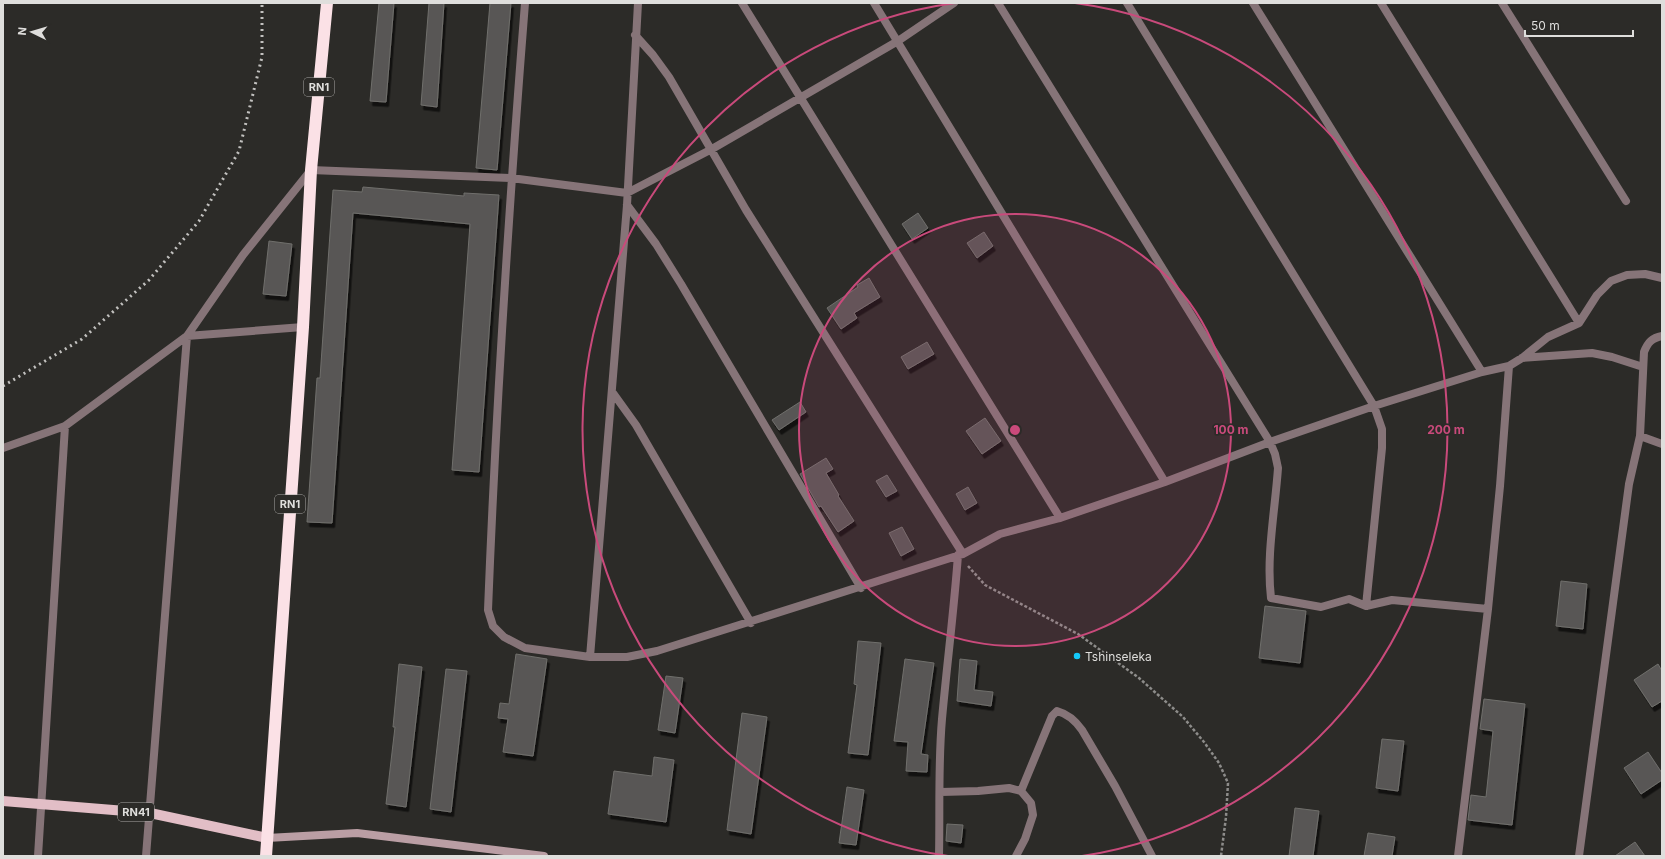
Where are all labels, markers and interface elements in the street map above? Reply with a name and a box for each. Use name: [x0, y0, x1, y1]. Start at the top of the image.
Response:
north arrow: [12, 12, 52, 52]
scale bar: [1525, 12, 1633, 38]
text: 50 m: [1531, 18, 1560, 33]
text: N: [15, 26, 29, 36]
road number: RN1: [304, 78, 334, 96]
text: 100 m: [1213, 422, 1249, 437]
text: 200 m: [1427, 422, 1465, 437]
centre of rings: [1008, 423, 1022, 437]
road number: RN1: [275, 495, 305, 513]
place label: Tshinseleka: [1085, 649, 1152, 664]
marker: Tshinseleka: [1072, 651, 1082, 661]
road number: RN41: [118, 803, 154, 821]

